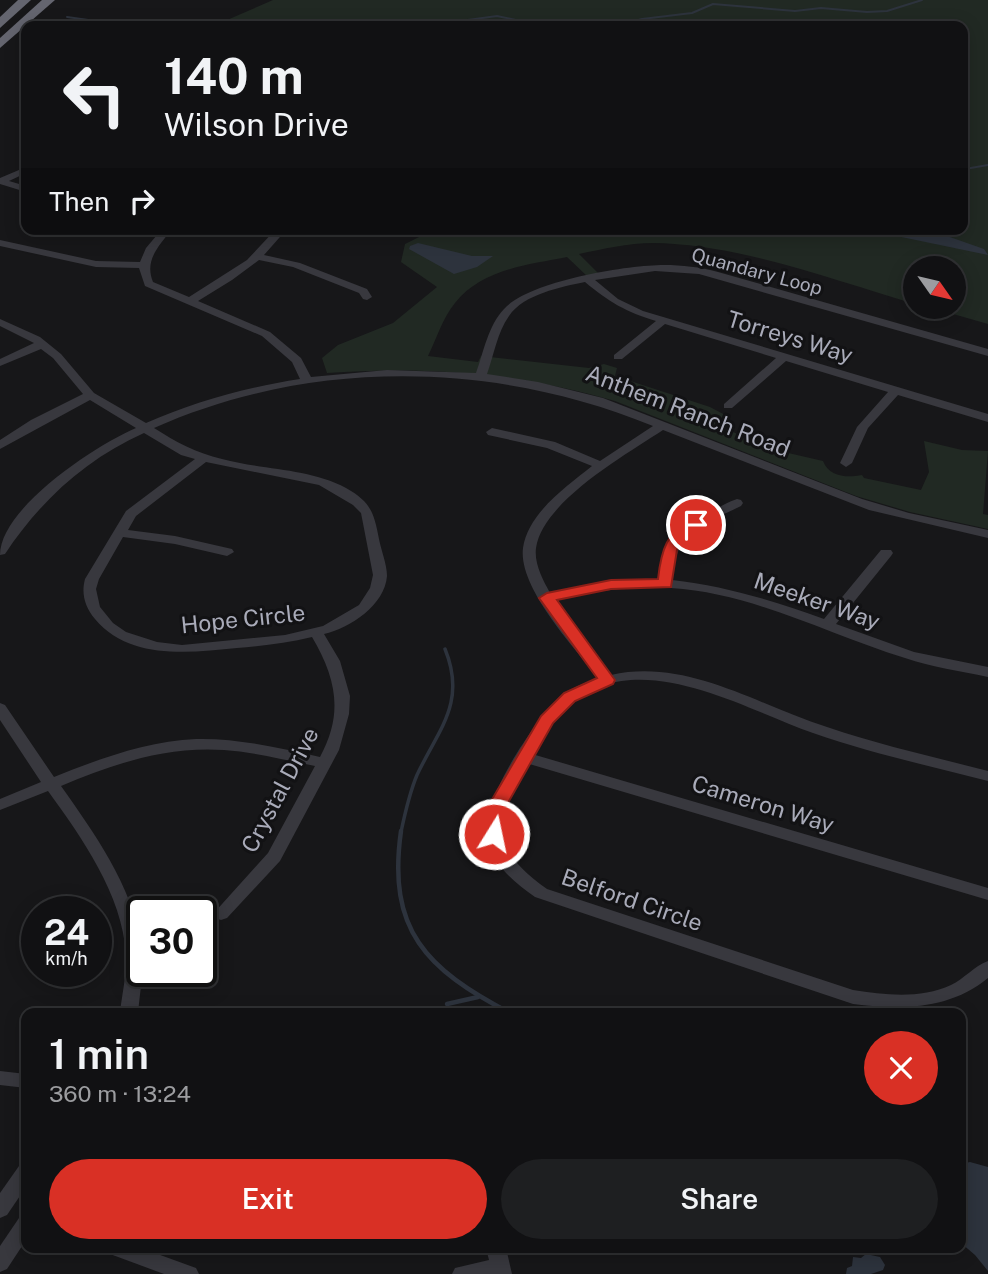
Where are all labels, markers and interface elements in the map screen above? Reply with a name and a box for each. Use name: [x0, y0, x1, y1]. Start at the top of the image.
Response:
text: 140 m: [164, 47, 304, 105]
icon: left: [49, 49, 140, 140]
text: Wilson Drive: [164, 106, 349, 143]
icon: right: [123, 182, 161, 220]
text: Then: [49, 186, 109, 217]
street label: Quandary Loop: [689, 243, 825, 299]
north arrow: [903, 256, 966, 318]
map controls: [903, 256, 966, 319]
street label: Torreys Way: [724, 305, 856, 368]
street label: Anthem Ranch Road: [582, 359, 794, 462]
pin: [666, 495, 726, 555]
icon: arrive: [677, 506, 715, 544]
street label: Meeker Way: [751, 566, 884, 635]
street label: Hope Circle: [179, 599, 306, 638]
street label: Crystal Drive: [235, 723, 324, 857]
street label: Cameron Way: [689, 769, 837, 838]
position arrow: [457, 797, 531, 871]
street label: Belford Circle: [558, 863, 706, 936]
speed limit sign: 30: [126, 896, 217, 987]
text: 24: [44, 912, 89, 953]
text: km/h: [45, 948, 88, 969]
text: 1 min: [49, 1029, 149, 1078]
button: close: [864, 1031, 938, 1105]
text: 360 m · 13:24: [49, 1080, 191, 1107]
button: Exit: [49, 1159, 487, 1239]
button: Share: [501, 1159, 938, 1239]

